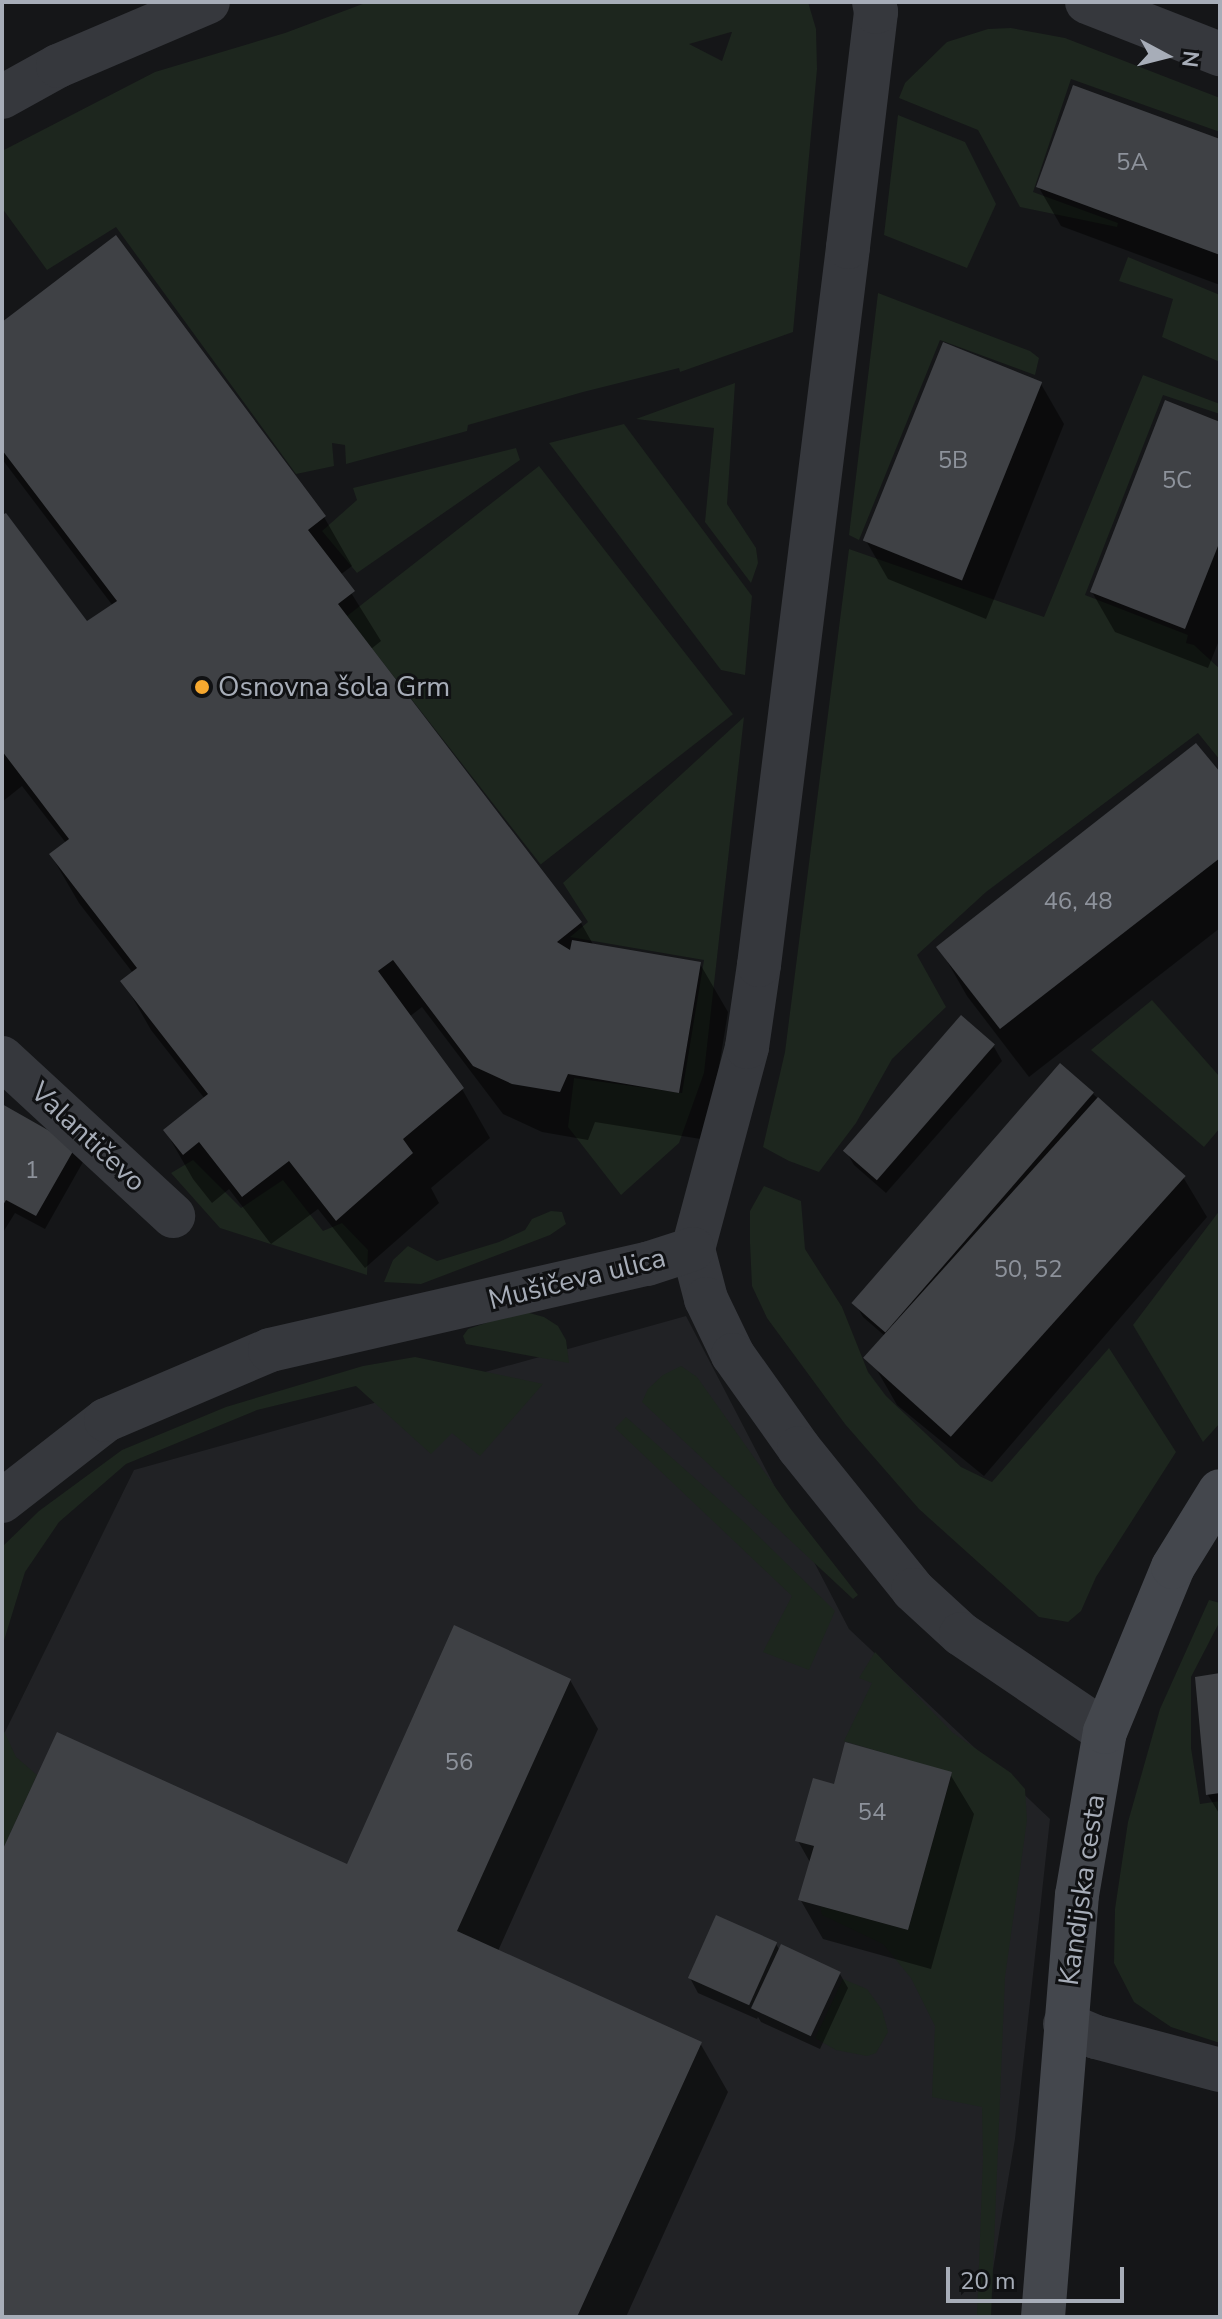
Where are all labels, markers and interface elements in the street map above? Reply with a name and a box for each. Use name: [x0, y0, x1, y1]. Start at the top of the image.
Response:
north arrow: [1126, 16, 1206, 96]
text: N: [1174, 49, 1206, 69]
house number: 5A: [1116, 149, 1148, 177]
house number: 5B: [938, 447, 968, 475]
house number: 5C: [1162, 467, 1192, 495]
place label: Osnovna šola Grm: [218, 670, 450, 704]
marker: Osnovna šola Grm: [193, 678, 211, 696]
house number: 46, 48: [1043, 888, 1113, 916]
street label: Valantičevo: [24, 1075, 152, 1199]
house number: 1: [25, 1157, 39, 1185]
street label: Mušičeva ulica: [485, 1241, 669, 1317]
house number: 50, 52: [993, 1256, 1063, 1284]
house number: 56: [445, 1749, 473, 1777]
street label: Kandijska cesta: [1052, 1792, 1112, 1988]
house number: 54: [858, 1799, 886, 1827]
scale bar: [950, 2251, 1128, 2301]
text: 20 m: [960, 2265, 1016, 2297]

